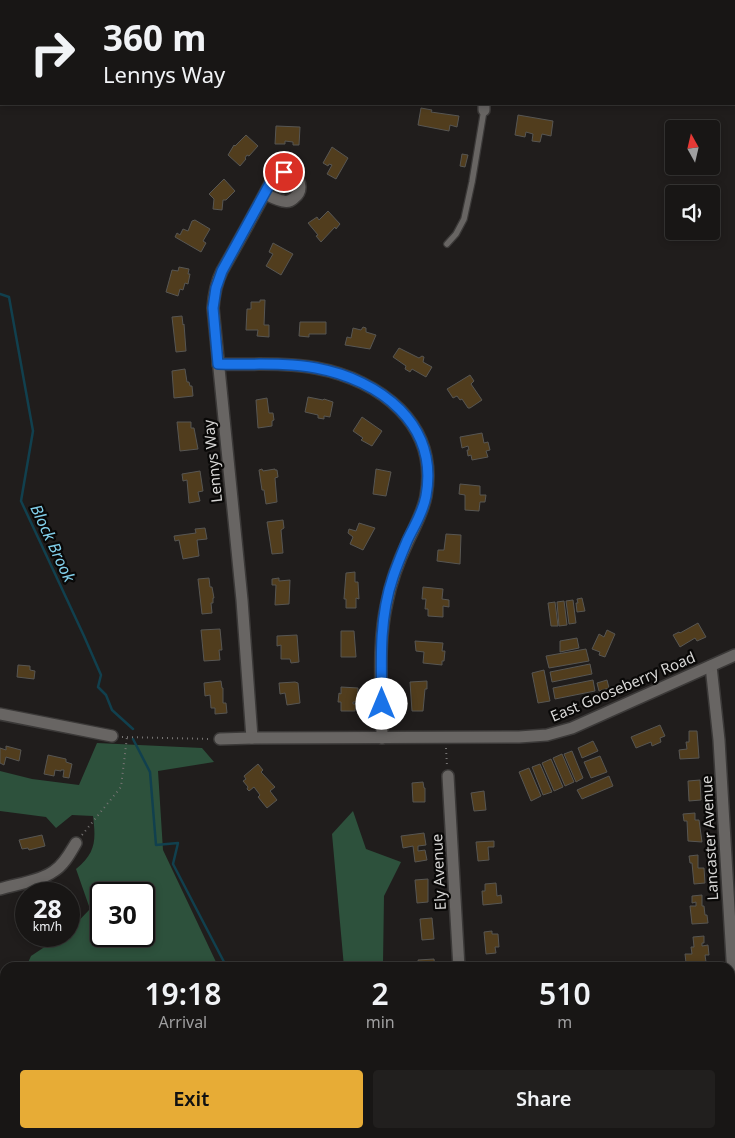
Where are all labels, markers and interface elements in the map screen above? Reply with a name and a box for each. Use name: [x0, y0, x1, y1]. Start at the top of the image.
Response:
text: 360 m: [103, 14, 206, 61]
icon: right: [20, 20, 85, 85]
text: Lennys Way: [103, 59, 225, 89]
north arrow: [665, 120, 720, 175]
map controls: [665, 120, 720, 240]
pin: [263, 151, 305, 193]
icon: arrive: [270, 158, 298, 186]
button: sound: [665, 185, 720, 240]
street label: Lennys Way: [198, 418, 226, 504]
water label: Block Brook: [25, 500, 81, 587]
street label: East Gooseberry Road: [547, 646, 698, 726]
position arrow: [355, 677, 407, 729]
street label: Lancaster Avenue: [696, 775, 722, 901]
street label: Ely Avenue: [426, 833, 450, 911]
speed limit sign: 30: [90, 882, 155, 947]
text: 28: [33, 891, 62, 925]
text: km/h: [33, 918, 62, 935]
text: 19:18: [144, 973, 221, 1014]
text: 2: [372, 973, 389, 1014]
text: 510: [539, 973, 591, 1014]
text: Arrival: [158, 1011, 207, 1033]
text: min: [366, 1011, 395, 1033]
text: m: [557, 1011, 572, 1033]
button: Exit: [20, 1070, 363, 1128]
button: Share: [373, 1070, 715, 1128]

